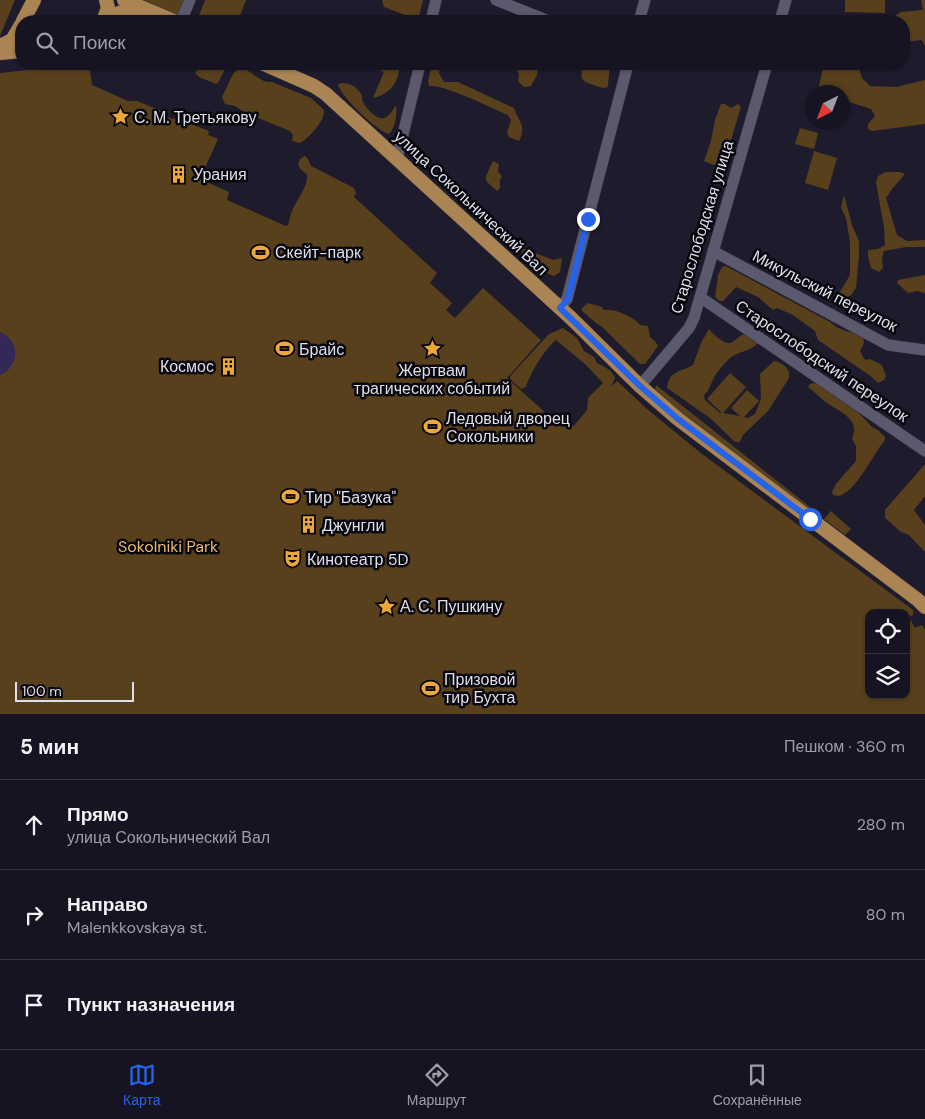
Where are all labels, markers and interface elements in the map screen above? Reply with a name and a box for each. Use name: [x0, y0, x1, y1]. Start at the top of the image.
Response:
search box: [15, 15, 910, 70]
icon: search: [33, 29, 61, 57]
text: Поиск: [73, 30, 126, 55]
north arrow: [805, 85, 850, 130]
place icon: С. М. Третьякову: [110, 107, 130, 127]
place label: С. М. Третьякову: [134, 107, 256, 128]
street label: улица Сокольнический Вал: [390, 126, 552, 280]
street label: Старослободская улица: [666, 138, 738, 316]
building icon: Урания: [169, 164, 189, 184]
place label: Урания: [193, 164, 247, 185]
route end: [577, 208, 600, 231]
sports icon: Скейт-парк: [251, 242, 271, 262]
place label: Скейт-парк: [275, 242, 362, 263]
street label: Микульский переулок: [749, 245, 902, 337]
street label: Старослободский переулок: [731, 295, 913, 427]
sports icon: Брайс: [275, 339, 295, 359]
place label: Брайс: [299, 339, 344, 360]
place icon: Жертвам трагических событий: [422, 339, 442, 359]
place label: Космос: [160, 356, 214, 377]
building icon: Космос: [218, 356, 238, 376]
place label: Жертвам трагических событий: [354, 360, 510, 399]
place label: Ледовый дворец Сокольники: [446, 408, 570, 447]
sports icon: Ледовый дворец Сокольники: [422, 417, 442, 437]
sports icon: Тир "Базука": [281, 487, 301, 507]
place label: Тир "Базука": [305, 487, 396, 508]
route start: [799, 508, 822, 531]
building icon: Джунгли: [298, 515, 318, 535]
place label: Джунгли: [322, 515, 384, 536]
park label: Sokolniki Park: [118, 536, 218, 557]
theatre icon: Кинотеатр 5D: [283, 549, 303, 569]
place label: Кинотеатр 5D: [307, 549, 409, 570]
place icon: А. С. Пушкину: [376, 596, 396, 616]
place label: А. С. Пушкину: [400, 596, 502, 617]
map controls: [865, 609, 910, 699]
button: locate: [865, 609, 910, 654]
button: layers: [865, 654, 910, 699]
place label: Призовой тир Бухта: [444, 669, 516, 708]
sports icon: Призовой тир Бухта: [420, 678, 440, 698]
scale bar: [15, 679, 134, 702]
text: 100 m: [22, 682, 62, 700]
text: 5 мин: [20, 733, 79, 761]
text: Пешком · 360 m: [784, 736, 905, 757]
text: Прямо: [67, 802, 129, 827]
icon: ahead: [20, 811, 48, 839]
text: 280 m: [857, 814, 905, 835]
text: улица Сокольнический Вал: [67, 827, 270, 848]
text: Направо: [67, 892, 148, 917]
icon: right: [20, 901, 48, 929]
text: 80 m: [866, 904, 905, 925]
text: Malenkkovskaya st.: [67, 917, 207, 938]
icon: arrive: [20, 991, 48, 1019]
text: Пункт назначения: [67, 992, 235, 1017]
tab: Карта: [123, 1061, 161, 1109]
tab: Маршрут: [407, 1061, 466, 1109]
tab: Сохранённые: [713, 1061, 802, 1109]

